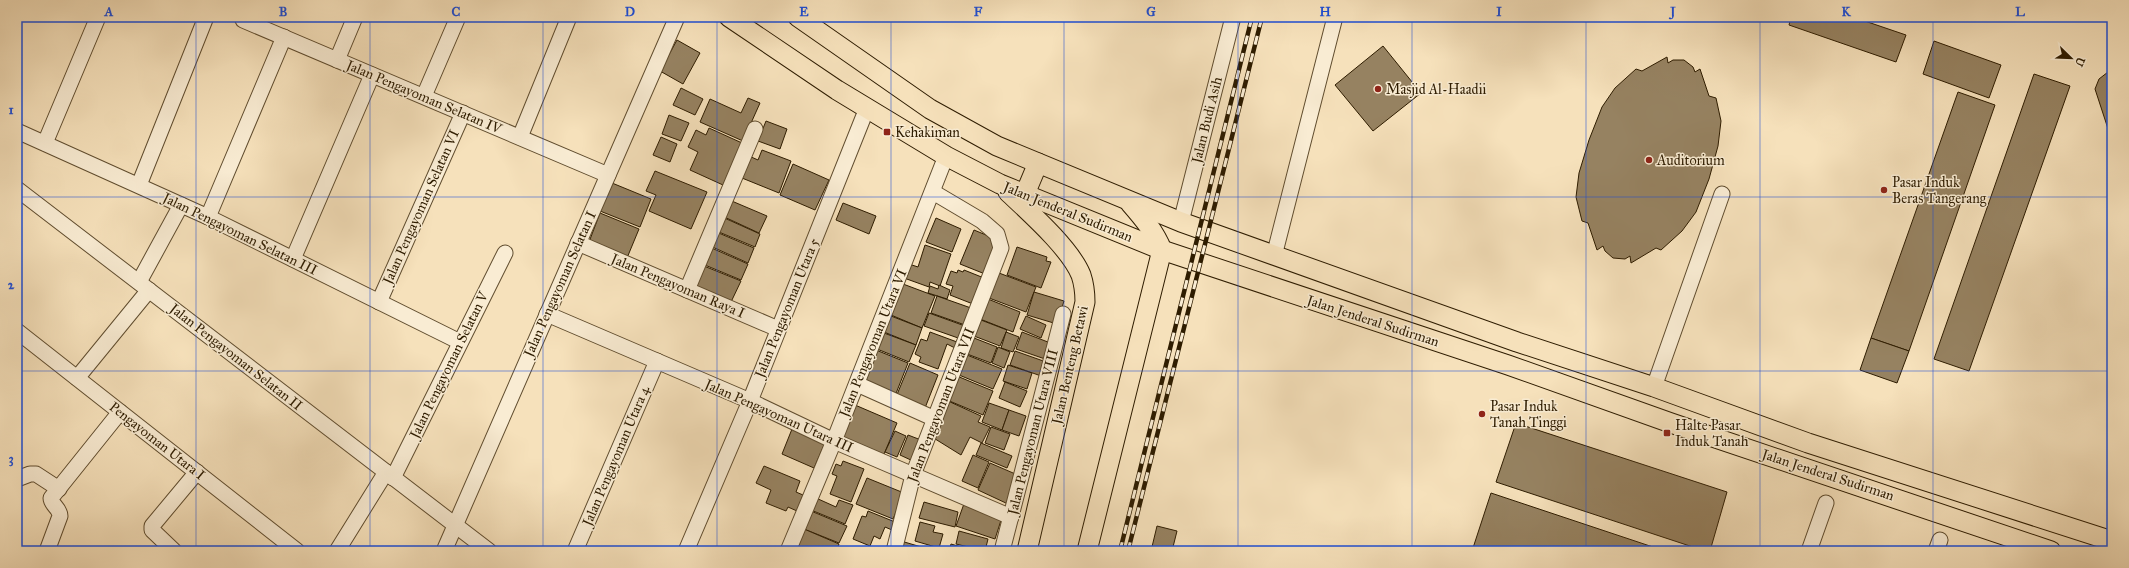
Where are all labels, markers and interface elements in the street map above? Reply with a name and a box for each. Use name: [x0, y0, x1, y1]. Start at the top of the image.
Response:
text: A: [104, 4, 114, 20]
text: B: [279, 4, 288, 20]
text: C: [452, 4, 461, 20]
text: D: [625, 4, 635, 20]
text: E: [799, 4, 809, 20]
text: F: [974, 4, 983, 20]
text: G: [1146, 4, 1156, 20]
text: H: [1319, 4, 1331, 20]
text: I: [1496, 4, 1502, 20]
text: J: [1668, 4, 1676, 20]
text: K: [1841, 4, 1851, 20]
text: L: [2015, 4, 2025, 20]
north arrow: [2051, 38, 2091, 78]
text: U: [2072, 55, 2087, 69]
street label: Jalan Pengayoman Selatan IV: [341, 56, 506, 139]
street label: Jalan Budi Asih: [1188, 75, 1227, 167]
place label: Masjid Al-Haadii: [1386, 81, 1486, 98]
marker: Masjid Al-Haadii: [1373, 84, 1383, 94]
text: 1: [8, 102, 14, 118]
place label: Kehakiman: [895, 124, 960, 141]
street label: Jalan Pengayoman Selatan VI: [378, 127, 464, 289]
marker: Kehakiman: [882, 127, 892, 137]
place label: Auditorium: [1656, 152, 1725, 169]
marker: Auditorium: [1644, 155, 1654, 165]
place label: Pasar Induk Beras Tangerang: [1892, 174, 1987, 207]
street label: Jalan Jenderal Sudirman: [999, 178, 1136, 247]
marker: Pasar Induk Beras Tangerang: [1879, 185, 1889, 195]
street label: Jalan Pengayoman Selatan III: [158, 188, 320, 280]
street label: Jalan Pengayoman Selatan I: [519, 208, 601, 362]
street label: Jalan Pengayoman Utara 5: [750, 235, 824, 382]
street label: Jalan Pengayoman Raya I: [606, 249, 747, 323]
street label: Jalan Pengayoman Utara VI: [835, 266, 911, 422]
text: 2: [8, 277, 15, 293]
street label: Jalan Pengayoman Selatan V: [405, 288, 493, 444]
street label: Jalan Jenderal Sudirman: [1303, 291, 1442, 351]
street label: Jalan Pengayoman Selatan II: [164, 299, 306, 415]
street label: Jalan Benteng Betawi: [1048, 304, 1093, 428]
street label: Jalan Pengayoman Utara VII: [903, 325, 979, 487]
street label: Jalan Pengayoman Utara VIII: [1004, 347, 1063, 519]
street label: Jalan Pengayoman Utara III: [700, 375, 856, 457]
street label: Jalan Pengayoman Utara 4: [578, 382, 655, 531]
street label: Pengayoman Utara I: [106, 398, 208, 484]
place label: Pasar Induk Tanah Tinggi: [1490, 398, 1567, 431]
marker: Pasar Induk Tanah Tinggi: [1477, 409, 1487, 419]
place label: Halte Pasar Induk Tanah: [1675, 417, 1749, 450]
marker: Halte Pasar Induk Tanah: [1662, 428, 1672, 438]
street label: Jalan Jenderal Sudirman: [1758, 445, 1897, 505]
text: 3: [8, 451, 14, 467]

